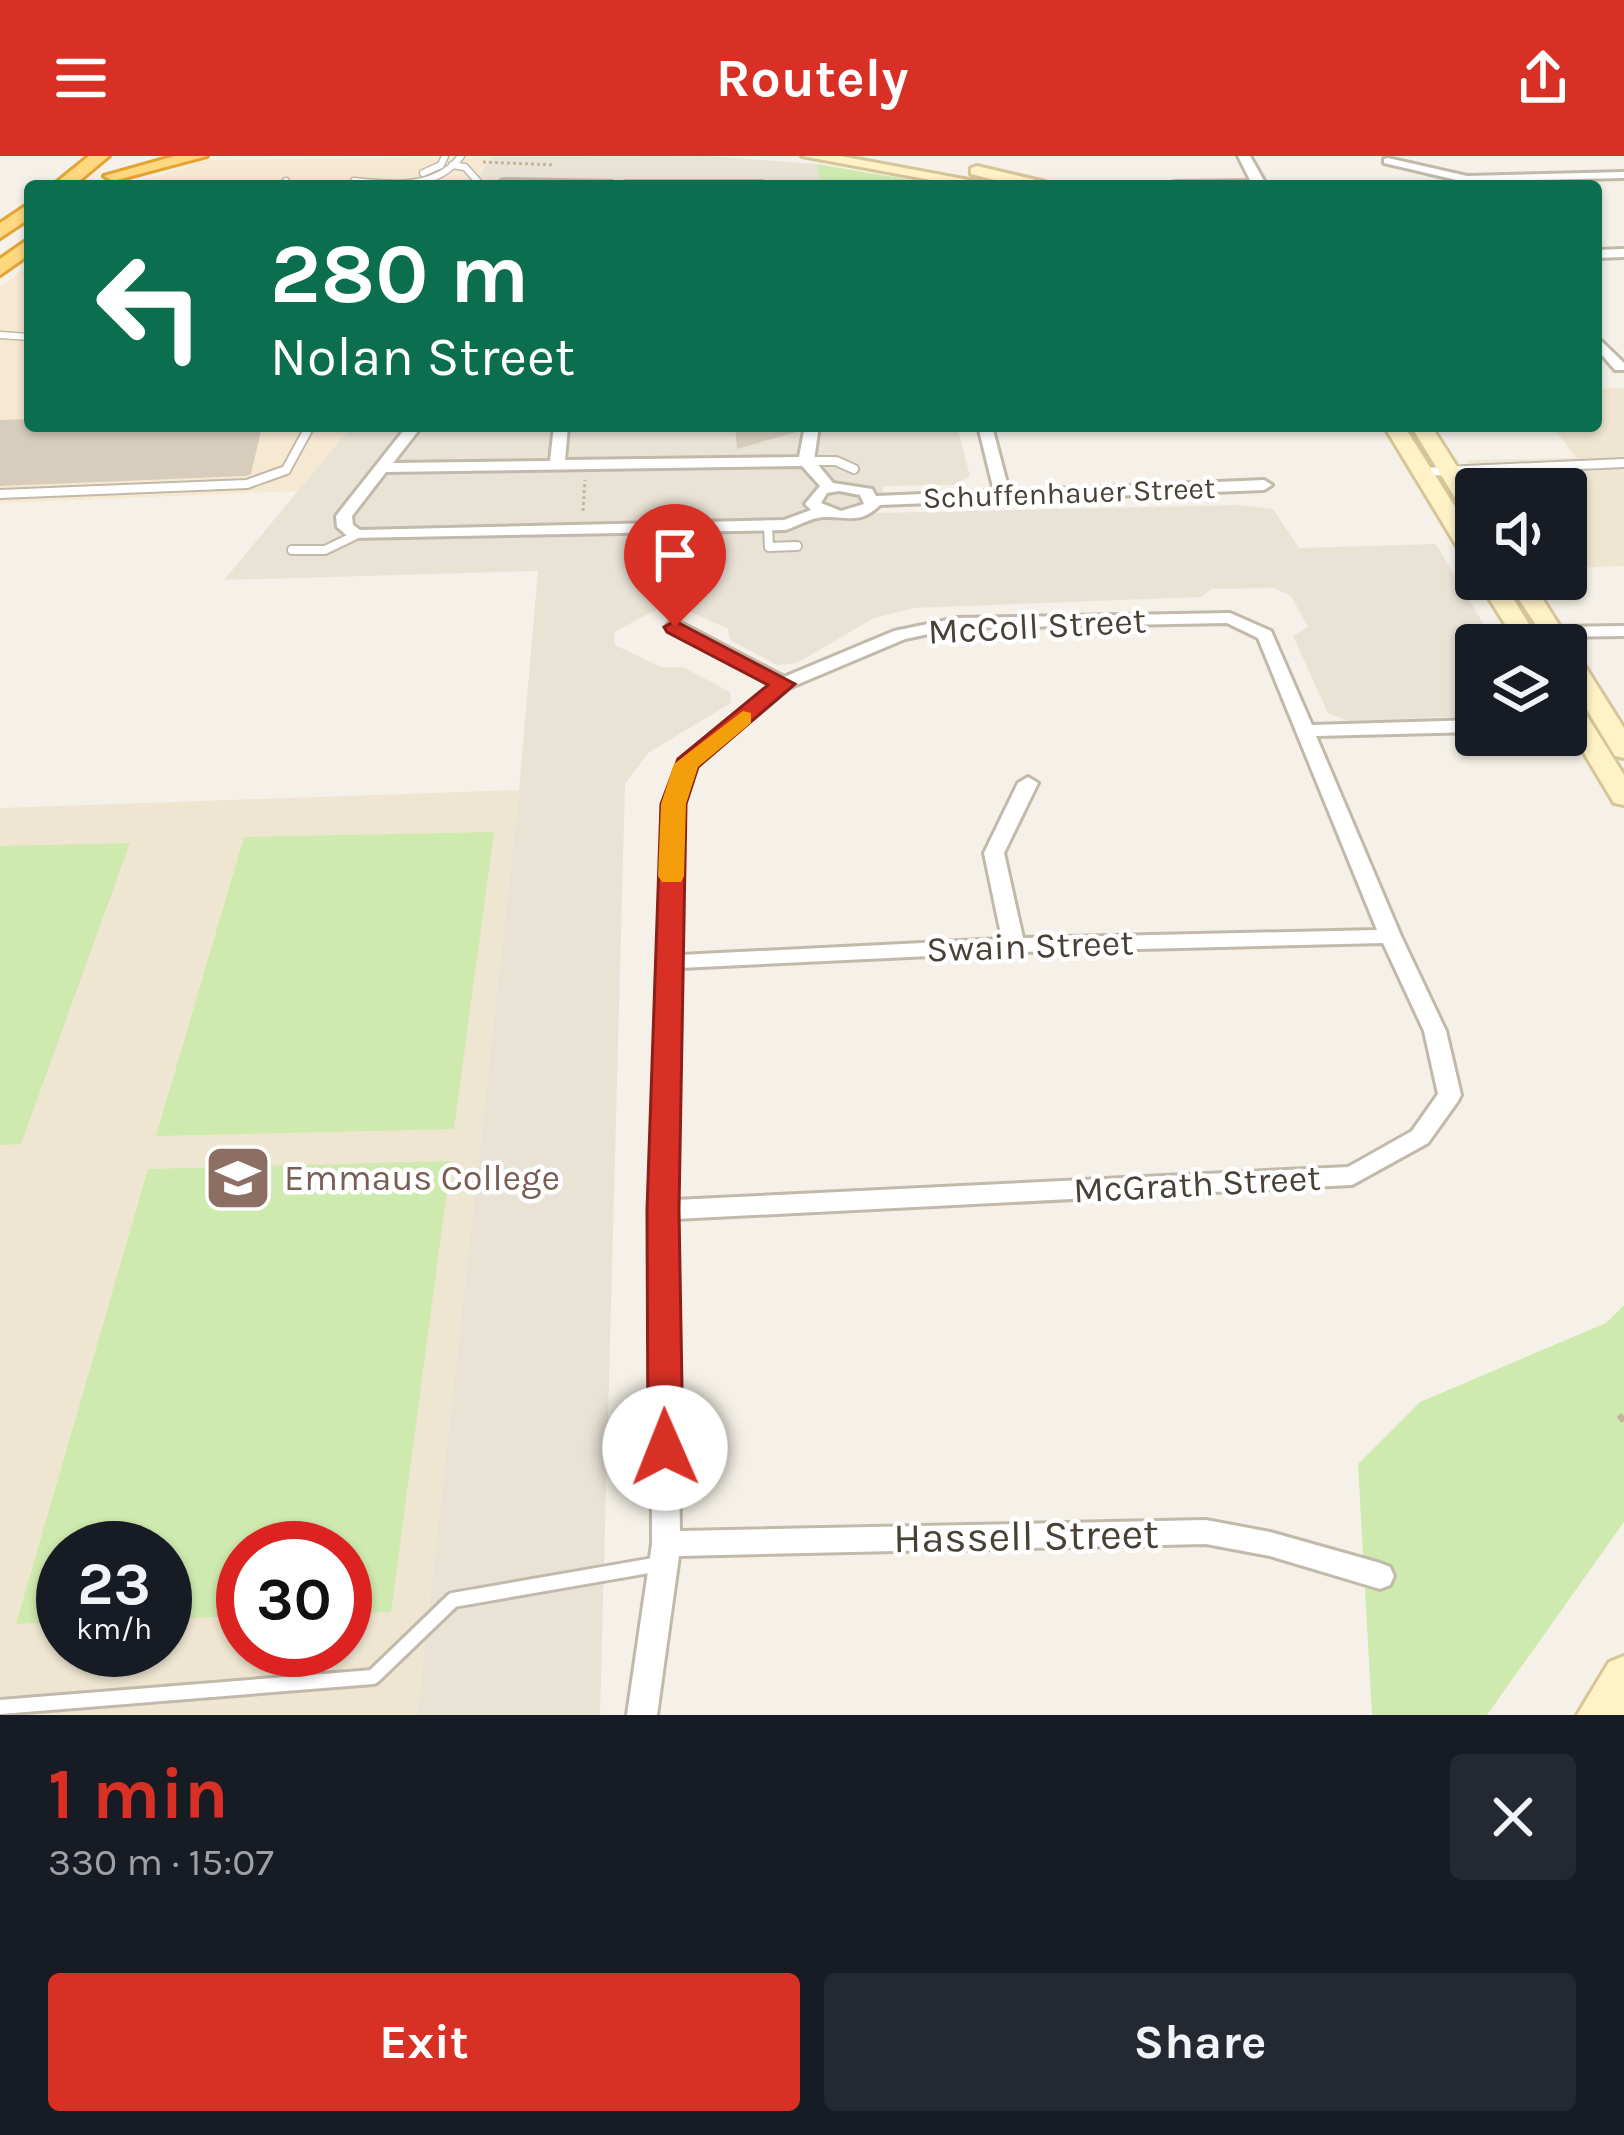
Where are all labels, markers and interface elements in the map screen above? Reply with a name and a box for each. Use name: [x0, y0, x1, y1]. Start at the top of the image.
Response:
icon: menu: [48, 45, 114, 111]
icon: share: [1510, 45, 1576, 111]
text: Routely: [716, 46, 908, 110]
text: 280 m: [270, 225, 529, 323]
icon: left: [72, 228, 228, 384]
text: Nolan Street: [270, 325, 575, 389]
map controls: [1455, 468, 1587, 756]
button: sound: [1455, 468, 1587, 600]
street label: Schuffenhauer Street: [922, 470, 1216, 516]
pin: [624, 504, 726, 627]
icon: arrive: [642, 522, 708, 588]
street label: McColl Street: [927, 599, 1147, 653]
button: layers: [1455, 624, 1587, 756]
street label: Swain Street: [926, 921, 1134, 971]
school or university icon: Emmaus College: [203, 1143, 273, 1213]
place label: Emmaus College: [284, 1157, 560, 1199]
street label: McGrath Street: [1072, 1157, 1322, 1211]
position arrow: [602, 1385, 728, 1511]
street label: Hassell Street: [893, 1509, 1159, 1563]
speed limit sign: 30: [216, 1521, 372, 1677]
text: 23: [77, 1549, 151, 1619]
text: km/h: [76, 1611, 152, 1647]
text: 1 min: [48, 1752, 229, 1836]
button: close: [1450, 1754, 1576, 1880]
text: 330 m · 15:07: [48, 1839, 274, 1885]
button: Exit: [48, 1973, 800, 2111]
button: Share: [824, 1973, 1576, 2111]

